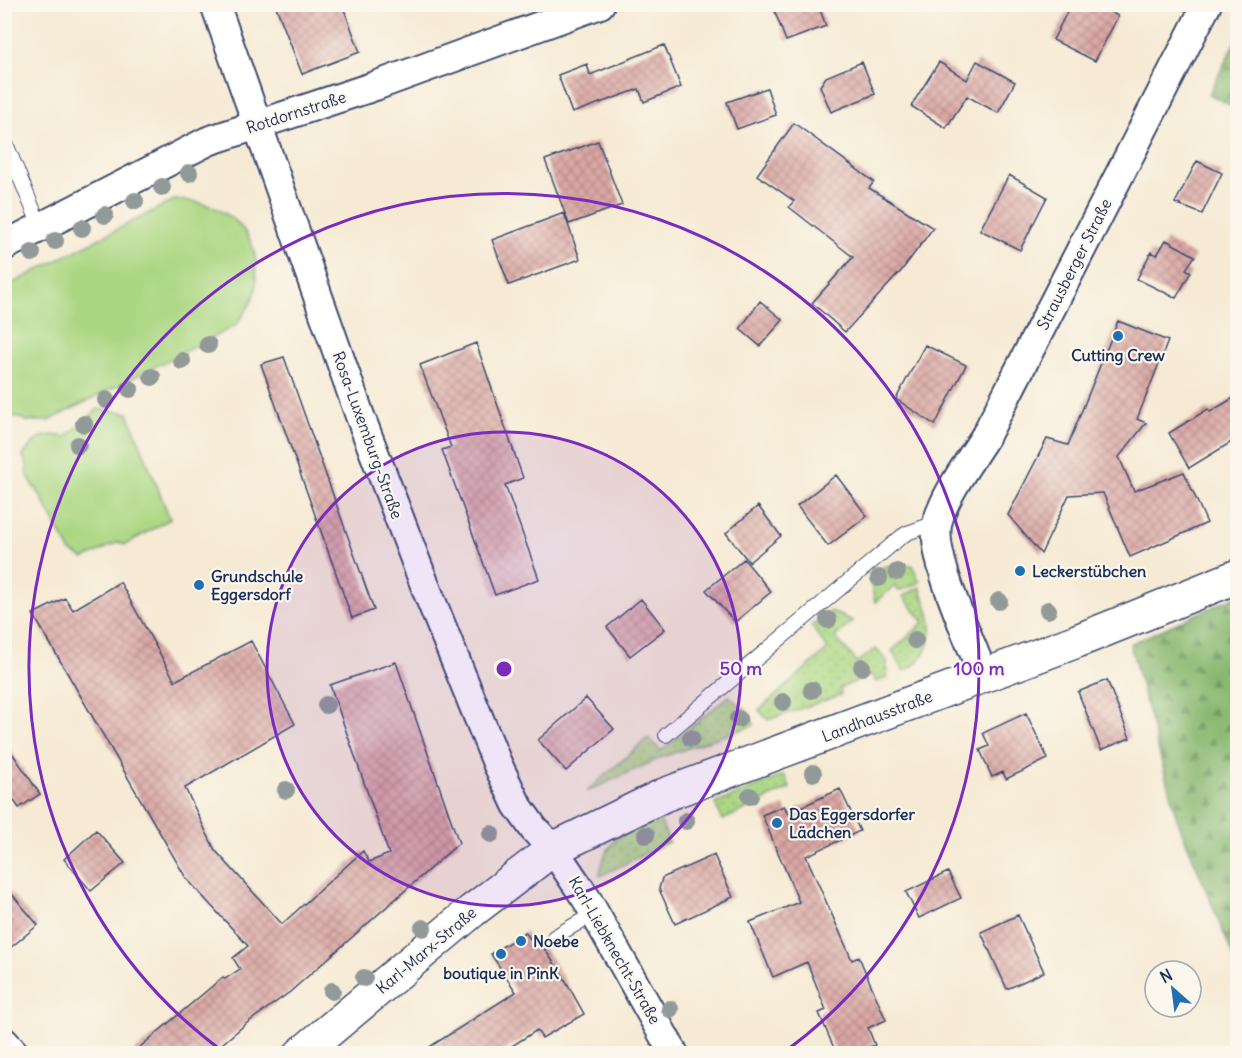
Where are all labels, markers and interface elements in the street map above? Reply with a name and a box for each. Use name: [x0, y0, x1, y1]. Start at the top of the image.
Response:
street label: Rotdornstraße: [243, 86, 349, 138]
street label: Strausberger Straße: [1032, 195, 1116, 333]
marker: Cutting Crew: [1111, 329, 1125, 343]
place label: Cutting Crew: [1071, 345, 1165, 366]
street label: Rosa-Luxemburg-Straße: [328, 349, 408, 521]
place label: Leckerstübchen: [1032, 561, 1146, 581]
marker: Leckerstübchen: [1013, 564, 1027, 578]
place label: Grundschule Eggersdorf: [211, 566, 304, 605]
marker: Grundschule Eggersdorf: [192, 578, 206, 592]
text: 50 m: [720, 657, 762, 680]
text: 100 m: [954, 657, 1005, 680]
centre of rings: [494, 659, 514, 679]
street label: Landhausstraße: [819, 686, 935, 746]
place label: Das Eggersdorfer Lädchen: [789, 804, 915, 842]
marker: Das Eggersdorfer Lädchen: [770, 816, 784, 830]
street label: Karl-Liebknecht-Straße: [565, 873, 665, 1027]
street label: Karl-Marx-Straße: [372, 902, 480, 998]
place label: Noebe: [533, 931, 579, 951]
marker: Noebe: [514, 934, 528, 948]
marker: boutique in PinK: [494, 947, 508, 961]
north arrow: [1143, 959, 1203, 1019]
place label: boutique in PinK: [443, 963, 559, 984]
text: N: [1156, 964, 1176, 987]

